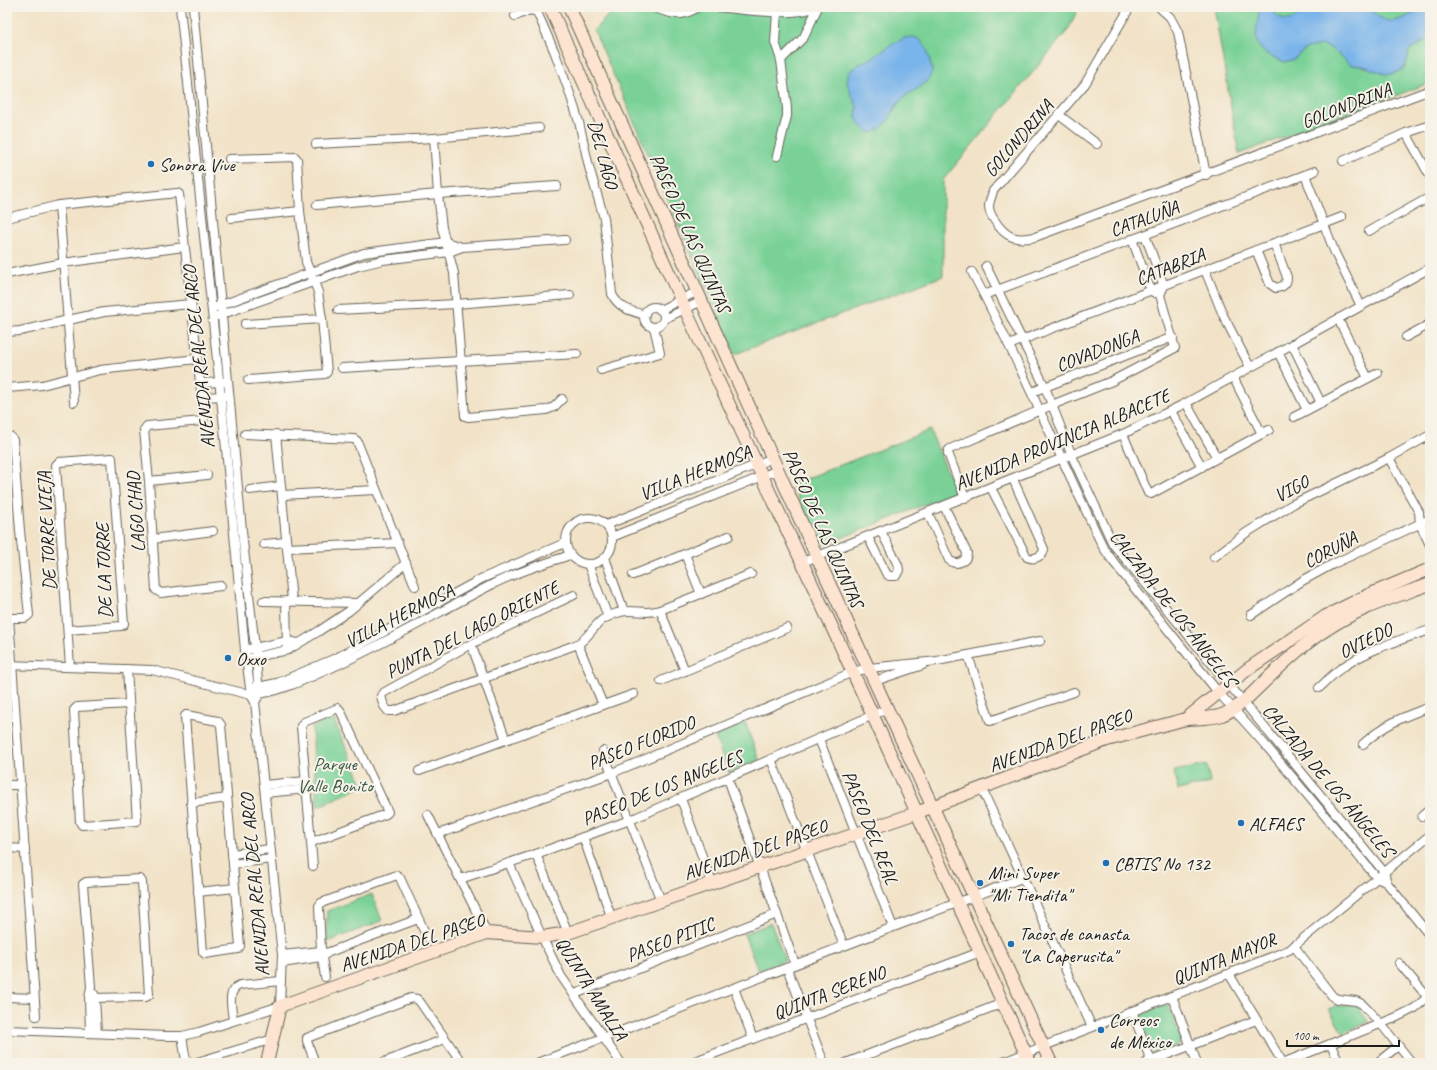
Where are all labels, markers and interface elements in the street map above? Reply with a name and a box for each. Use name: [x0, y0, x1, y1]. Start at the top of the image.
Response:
street label: GOLONDRINA: [1298, 77, 1396, 134]
street label: GOLONDRINA: [979, 94, 1060, 182]
street label: DEL LAGO: [582, 117, 624, 194]
street label: PASEO DE LAS QUINTAS: [644, 150, 737, 319]
place label: Sonora Vive: [159, 153, 236, 177]
marker: Sonora Vive: [146, 159, 156, 169]
street label: CATALUÑA: [1107, 195, 1183, 242]
street label: CATABRIA: [1132, 242, 1210, 291]
street label: AVENIDA REAL DEL ARCO: [177, 262, 221, 449]
street label: COVADONGA: [1052, 324, 1144, 378]
street label: AVENIDA PROVINCIA ALBACETE: [951, 383, 1176, 496]
street label: VILLA HERMOSA: [636, 439, 755, 506]
street label: PASEO DE LAS QUINTAS: [777, 445, 870, 614]
street label: LAGO CHAD: [121, 469, 151, 553]
street label: VIGO: [1270, 469, 1314, 508]
street label: DE TORRE VIEJA: [32, 470, 62, 591]
street label: DE LA TORRE: [90, 520, 118, 619]
street label: CALZADA DE LOS ÁNGELES: [1104, 525, 1244, 695]
street label: CORUÑA: [1300, 526, 1363, 574]
street label: PUNTA DEL LAGO ORIENTE: [382, 575, 565, 684]
street label: VILLA HERMOSA: [341, 578, 458, 653]
street label: OVIEDO: [1335, 617, 1398, 664]
place label: Oxxo: [236, 647, 267, 671]
marker: Oxxo: [223, 653, 233, 663]
street label: CALZADA DE LOS ÁNGELES: [1257, 699, 1402, 865]
street label: AVENIDA DEL PASEO: [986, 703, 1137, 778]
street label: PASEO FLORIDO: [584, 710, 701, 775]
street label: PASEO DE LOS ANGELES: [579, 744, 749, 831]
park label: Parque Valle Bonito: [297, 752, 375, 798]
street label: PASEO DEL REAL: [836, 767, 904, 889]
street label: AVENIDA REAL DEL ARCO: [235, 790, 275, 977]
place label: ALFAES: [1249, 812, 1306, 836]
street label: AVENIDA DEL PASEO: [680, 814, 832, 886]
marker: ALFAES: [1236, 818, 1246, 828]
place label: CBTIS No 132: [1114, 852, 1212, 876]
marker: CBTIS No 132: [1101, 858, 1111, 868]
place label: Mini Super "Mi Tiendita": [988, 861, 1074, 907]
marker: Mini Super "Mi Tiendita": [975, 878, 985, 888]
street label: AVENIDA DEL PASEO: [337, 908, 489, 978]
street label: PASEO PITIC: [623, 911, 720, 968]
place label: Tacos de canasta "La Caperusita": [1019, 922, 1131, 968]
street label: QUINTA MAYOR: [1169, 927, 1281, 991]
street label: QUINTA AMALIA: [550, 932, 633, 1046]
marker: Tacos de canasta "La Caperusita": [1006, 939, 1016, 949]
street label: QUINTA SERENO: [770, 960, 891, 1025]
place label: Correos de México: [1109, 1008, 1173, 1054]
scale bar: [1287, 1022, 1399, 1048]
marker: Correos de México: [1096, 1025, 1106, 1035]
text: 100 m: [1293, 1028, 1320, 1044]

